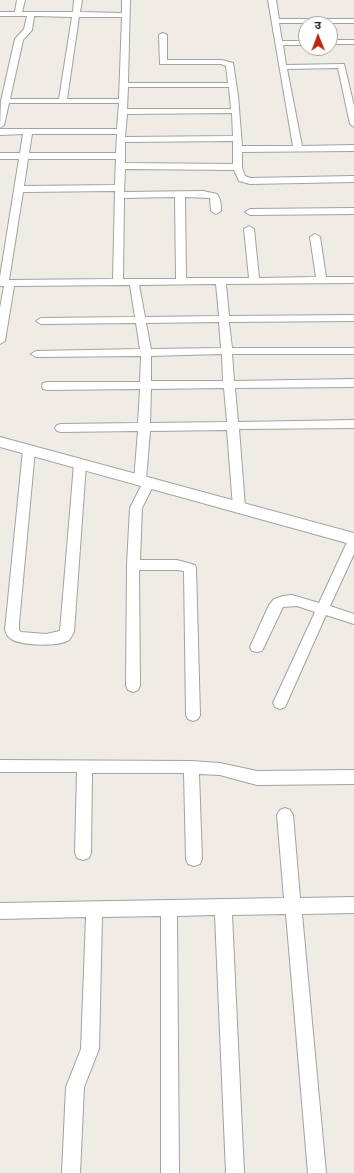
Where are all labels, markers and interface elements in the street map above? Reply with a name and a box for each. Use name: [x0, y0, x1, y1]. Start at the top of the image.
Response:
north arrow: [298, 16, 338, 56]
text: उ: [314, 17, 321, 33]

